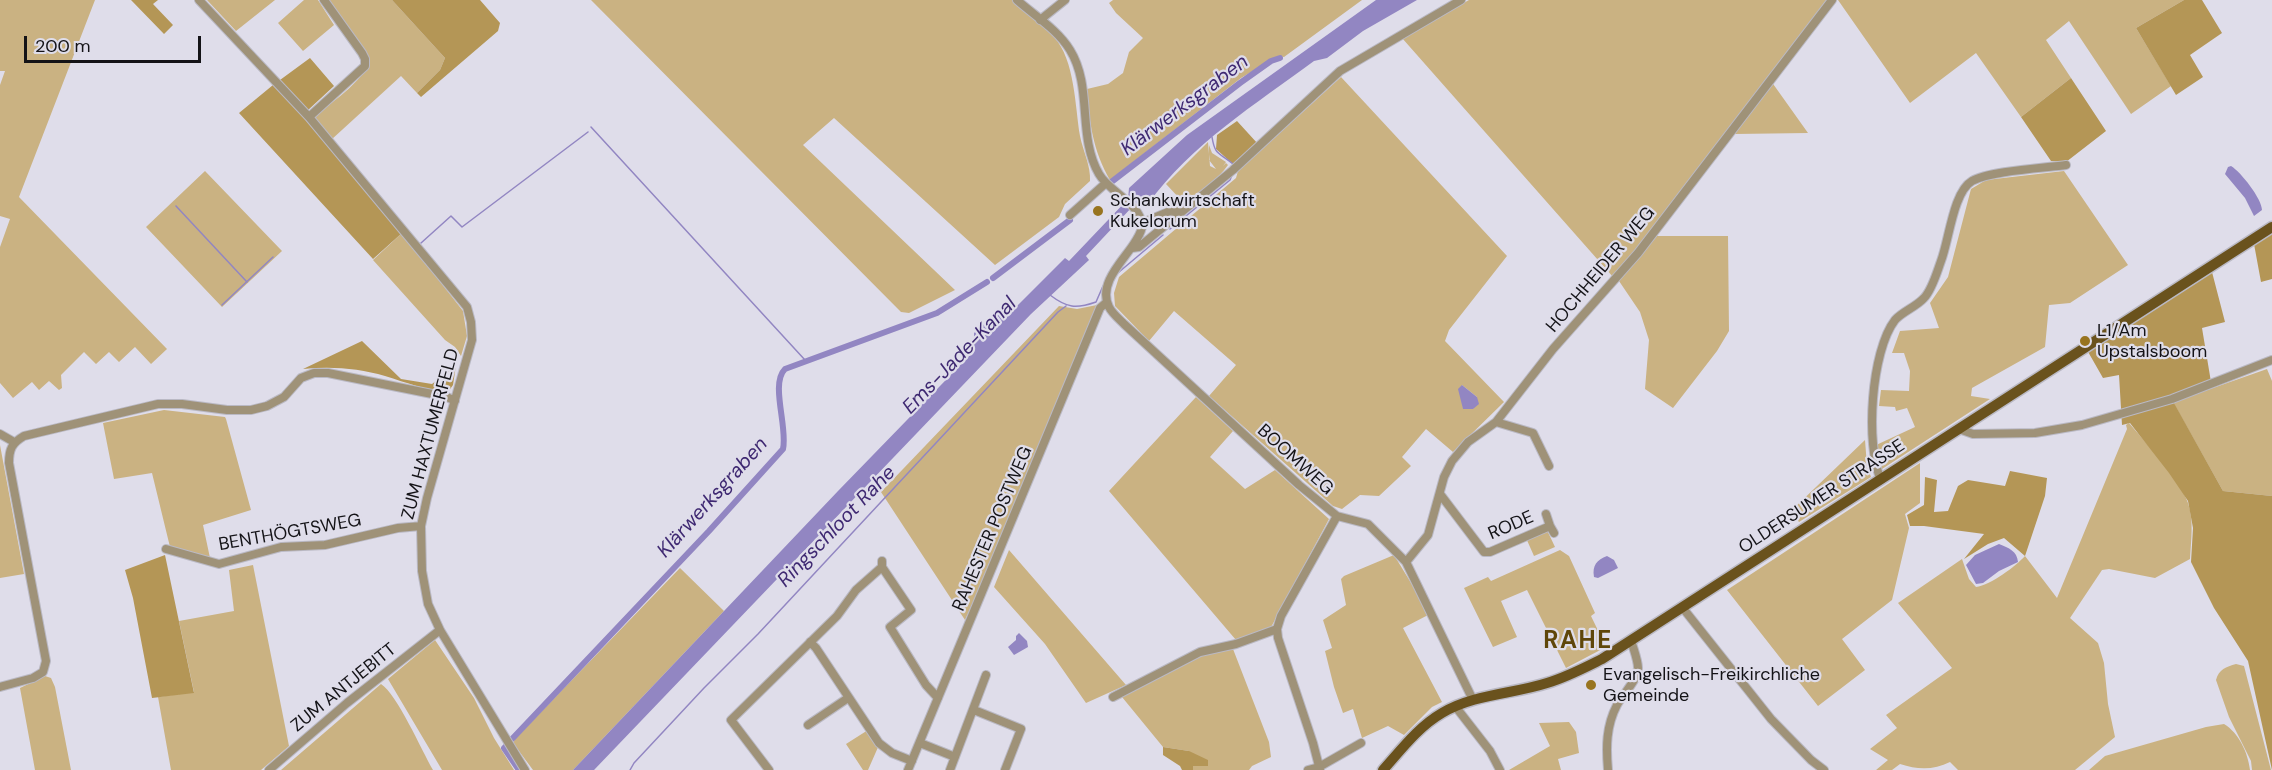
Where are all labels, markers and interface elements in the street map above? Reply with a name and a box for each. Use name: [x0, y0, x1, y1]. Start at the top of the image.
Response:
scale bar: [27, 24, 204, 62]
text: 200 m: [35, 34, 91, 58]
water label: Klärwerksgraben: [1117, 50, 1253, 162]
place label: Schankwirtschaft Kukelorum: [1110, 190, 1255, 232]
street label: HOCHHEIDER WEG: [1542, 203, 1660, 337]
marker: Schankwirtschaft Kukelorum: [1091, 204, 1105, 218]
water label: Ems-Jade-Kanal: [898, 293, 1022, 419]
place label: L1/Am Upstalsboom: [2097, 320, 2207, 362]
marker: L1/Am Upstalsboom: [2078, 334, 2092, 348]
street label: ZUM HAXTUMERFELD: [398, 346, 464, 522]
street label: BOOMWEG: [1252, 420, 1338, 500]
water label: Klärwerksgraben: [653, 433, 773, 563]
street label: OLDERSUMER STRASSE: [1735, 435, 1909, 559]
street label: RAHESTER POSTWEG: [949, 443, 1037, 615]
water label: Ringschloot Rahe: [773, 461, 901, 593]
street label: RODE: [1485, 507, 1537, 545]
street label: BENTHÖGTSWEG: [217, 510, 363, 556]
district label: RAHE: [1543, 628, 1613, 656]
street label: ZUM ANTJEBITT: [287, 639, 401, 737]
place label: Evangelisch-Freikirchliche Gemeinde: [1603, 664, 1820, 706]
marker: Evangelisch-Freikirchliche Gemeinde: [1584, 678, 1598, 692]

